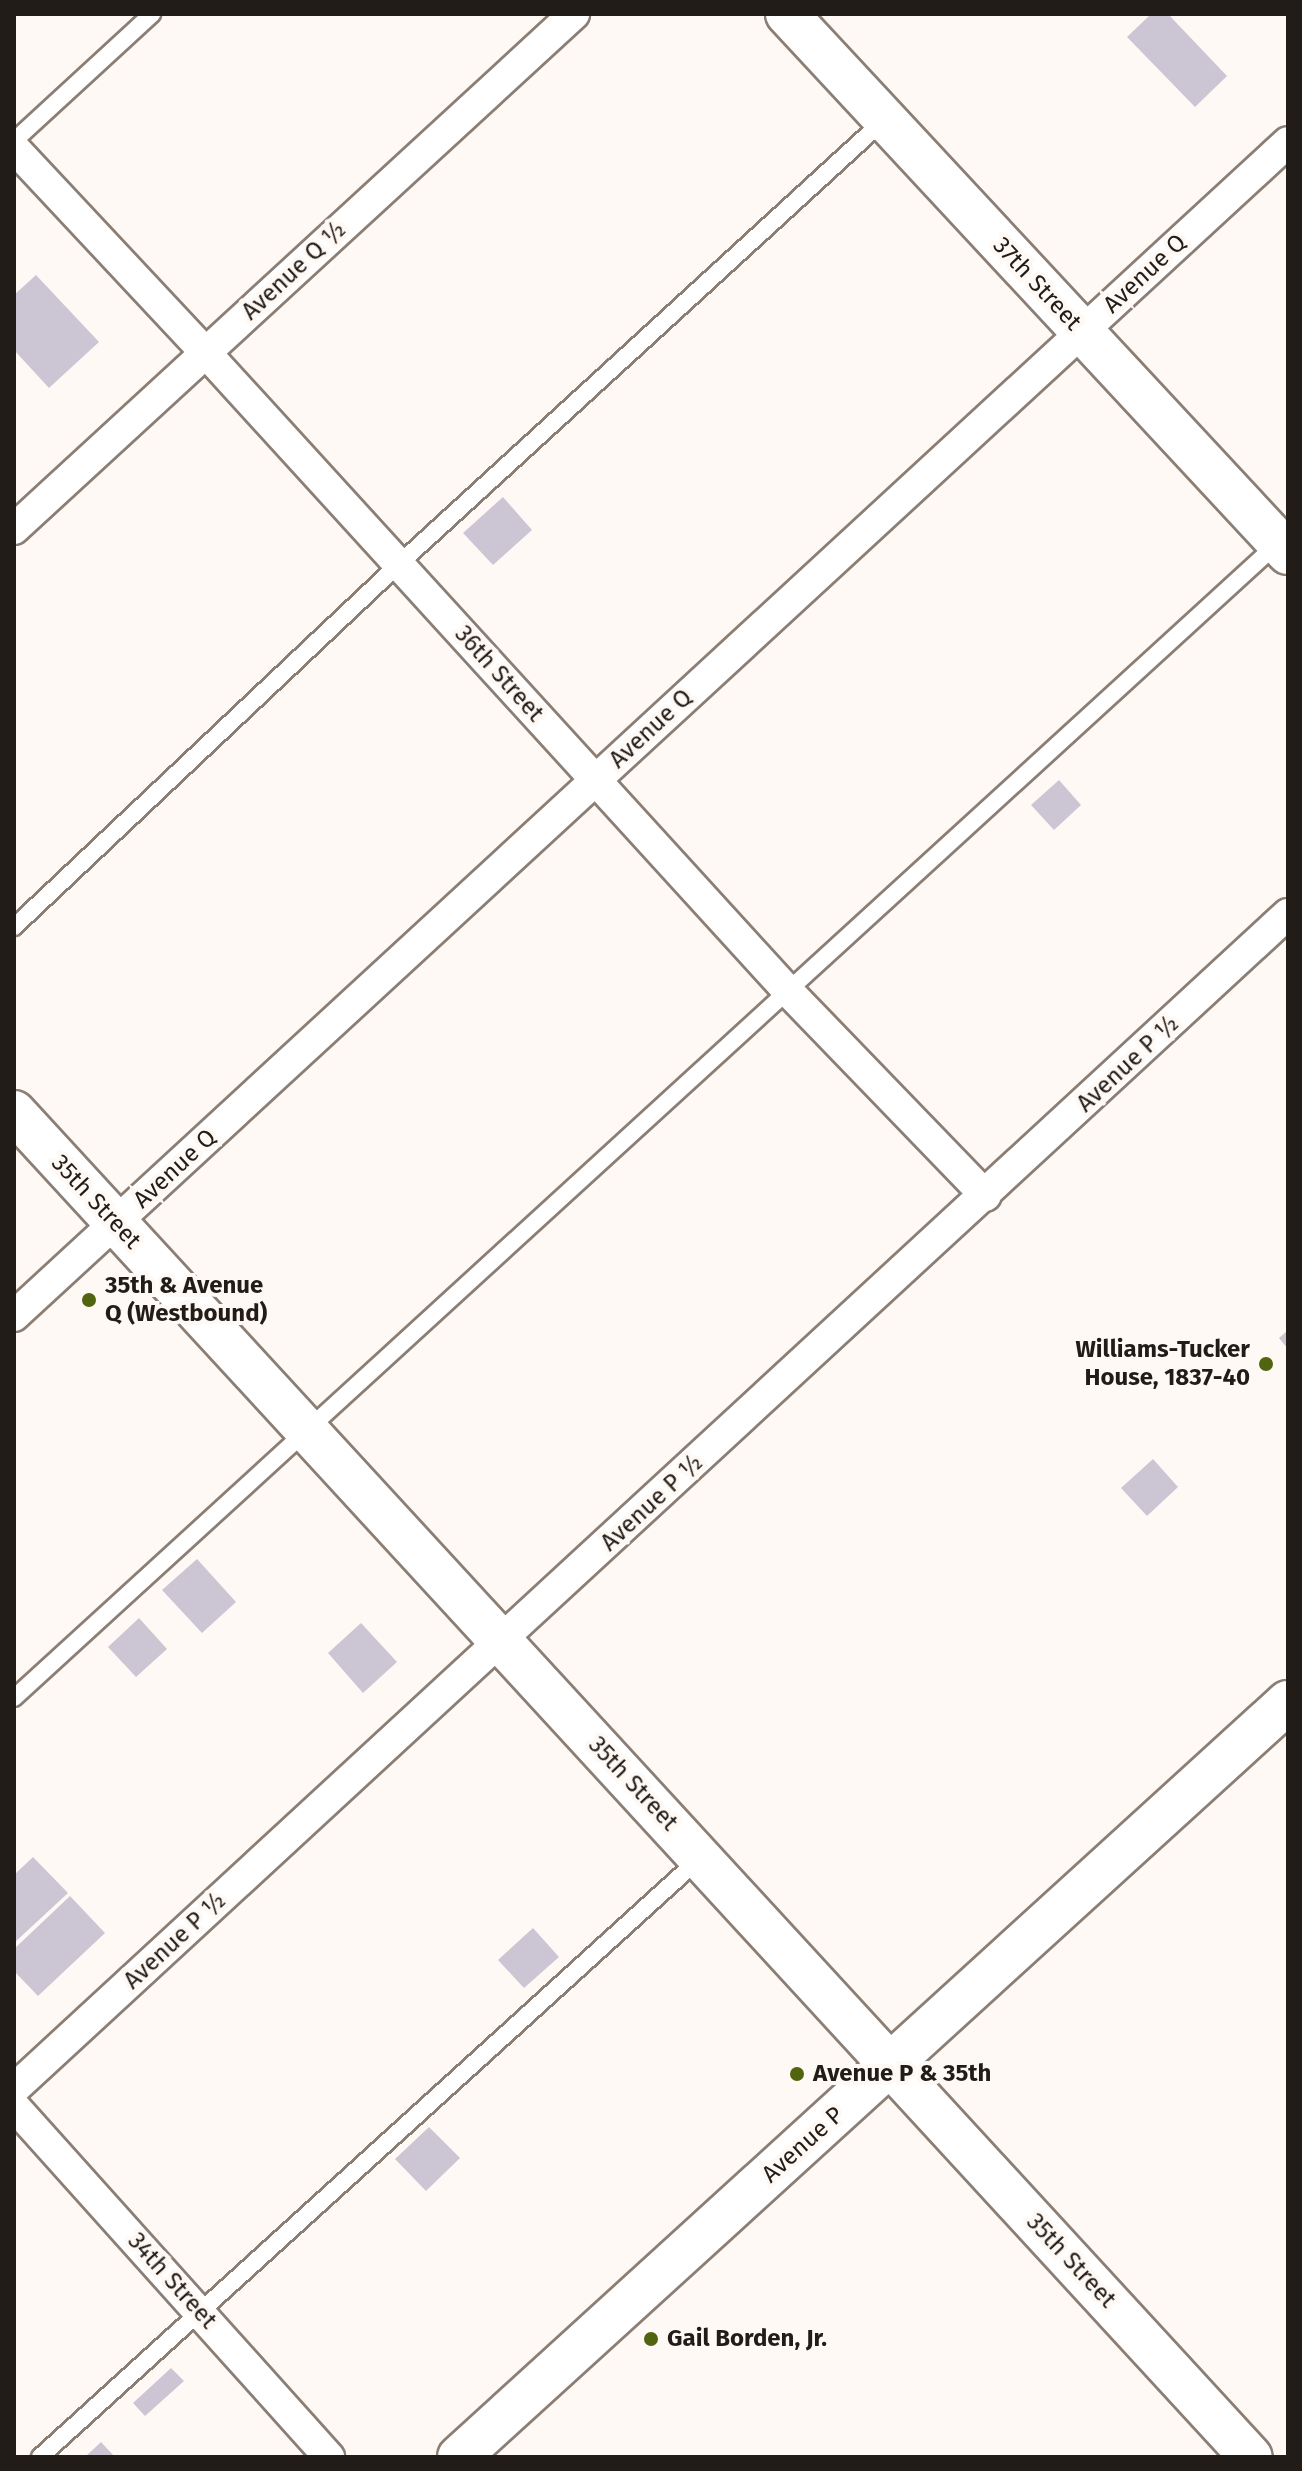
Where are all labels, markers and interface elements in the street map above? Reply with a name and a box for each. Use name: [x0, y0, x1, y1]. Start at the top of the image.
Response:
street label: Avenue Q ½: [236, 216, 352, 326]
street label: Avenue Q: [1098, 228, 1192, 320]
street label: 37th Street: [987, 232, 1087, 336]
street label: 36th Street: [448, 620, 550, 728]
street label: Avenue Q: [604, 683, 698, 775]
street label: Avenue P ½: [1071, 1010, 1185, 1118]
street label: Avenue Q: [128, 1123, 222, 1215]
street label: 35th Street: [45, 1149, 147, 1255]
place label: 35th & Avenue Q (Westbound): [105, 1272, 267, 1328]
marker: 35th & Avenue Q (Westbound): [80, 1291, 98, 1309]
place label: Williams-Tucker House, 1837-40: [1075, 1336, 1250, 1392]
marker: Williams-Tucker House, 1837-40: [1257, 1355, 1275, 1373]
street label: Avenue P ½: [595, 1449, 709, 1557]
street label: 35th Street: [582, 1731, 684, 1837]
street label: Avenue P ½: [118, 1887, 232, 1995]
place label: Avenue P & 35th: [813, 2060, 991, 2088]
marker: Avenue P & 35th: [788, 2065, 806, 2083]
street label: Avenue P: [756, 2101, 850, 2189]
street label: 35th Street: [1020, 2208, 1122, 2314]
street label: 34th Street: [122, 2227, 222, 2335]
place label: Gail Borden, Jr.: [667, 2325, 827, 2353]
marker: Gail Borden, Jr.: [642, 2330, 660, 2348]

